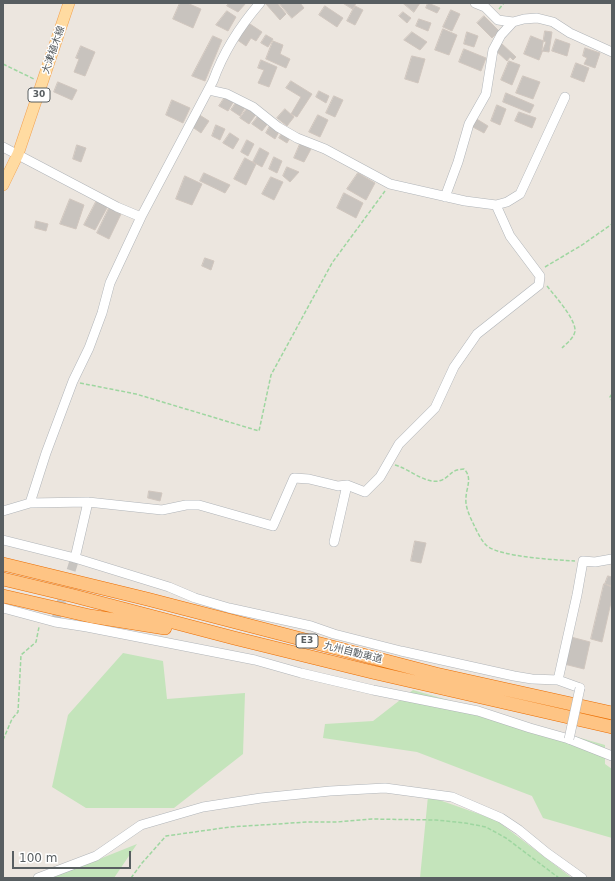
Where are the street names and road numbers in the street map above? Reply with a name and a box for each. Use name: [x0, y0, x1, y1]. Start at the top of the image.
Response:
street label: 大津植木線: [40, 24, 68, 76]
road number: 30: [28, 88, 50, 102]
road number: E3: [296, 634, 318, 648]
street label: 九州自動車道: [322, 640, 384, 666]

